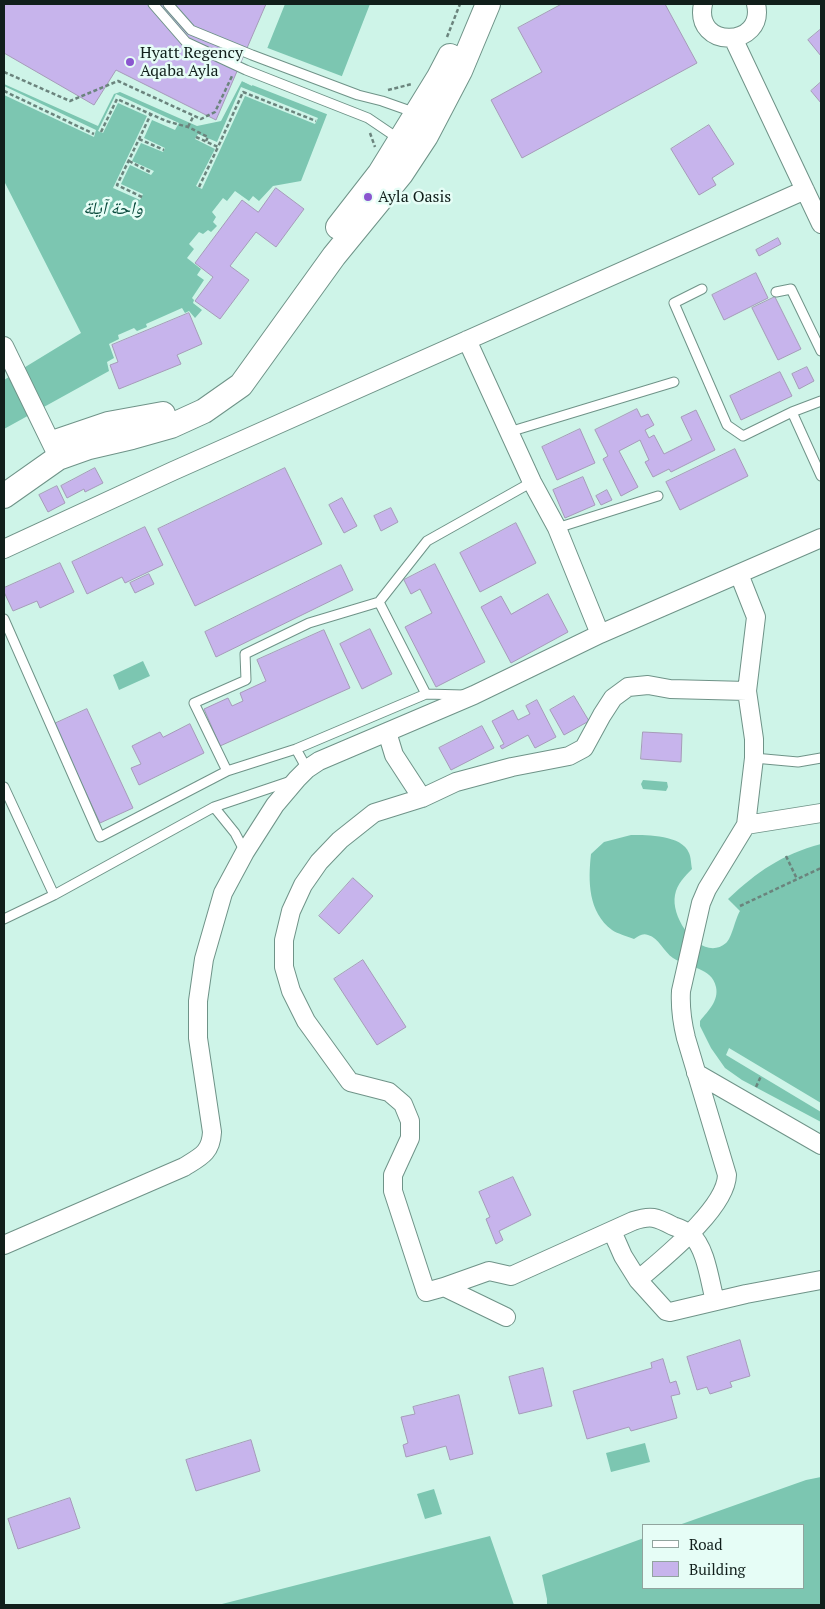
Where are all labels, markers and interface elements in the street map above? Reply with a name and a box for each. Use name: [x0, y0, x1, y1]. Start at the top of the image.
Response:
place label: Hyatt Regency Aqaba Ayla: [140, 43, 243, 81]
marker: Hyatt Regency Aqaba Ayla: [124, 56, 136, 68]
place label: Ayla Oasis: [378, 187, 451, 207]
marker: Ayla Oasis: [362, 191, 374, 203]
water label: واحة آيلة: [83, 198, 143, 220]
legend: [642, 1524, 805, 1589]
text: Road: [689, 1534, 722, 1554]
text: Building: [689, 1559, 746, 1579]

